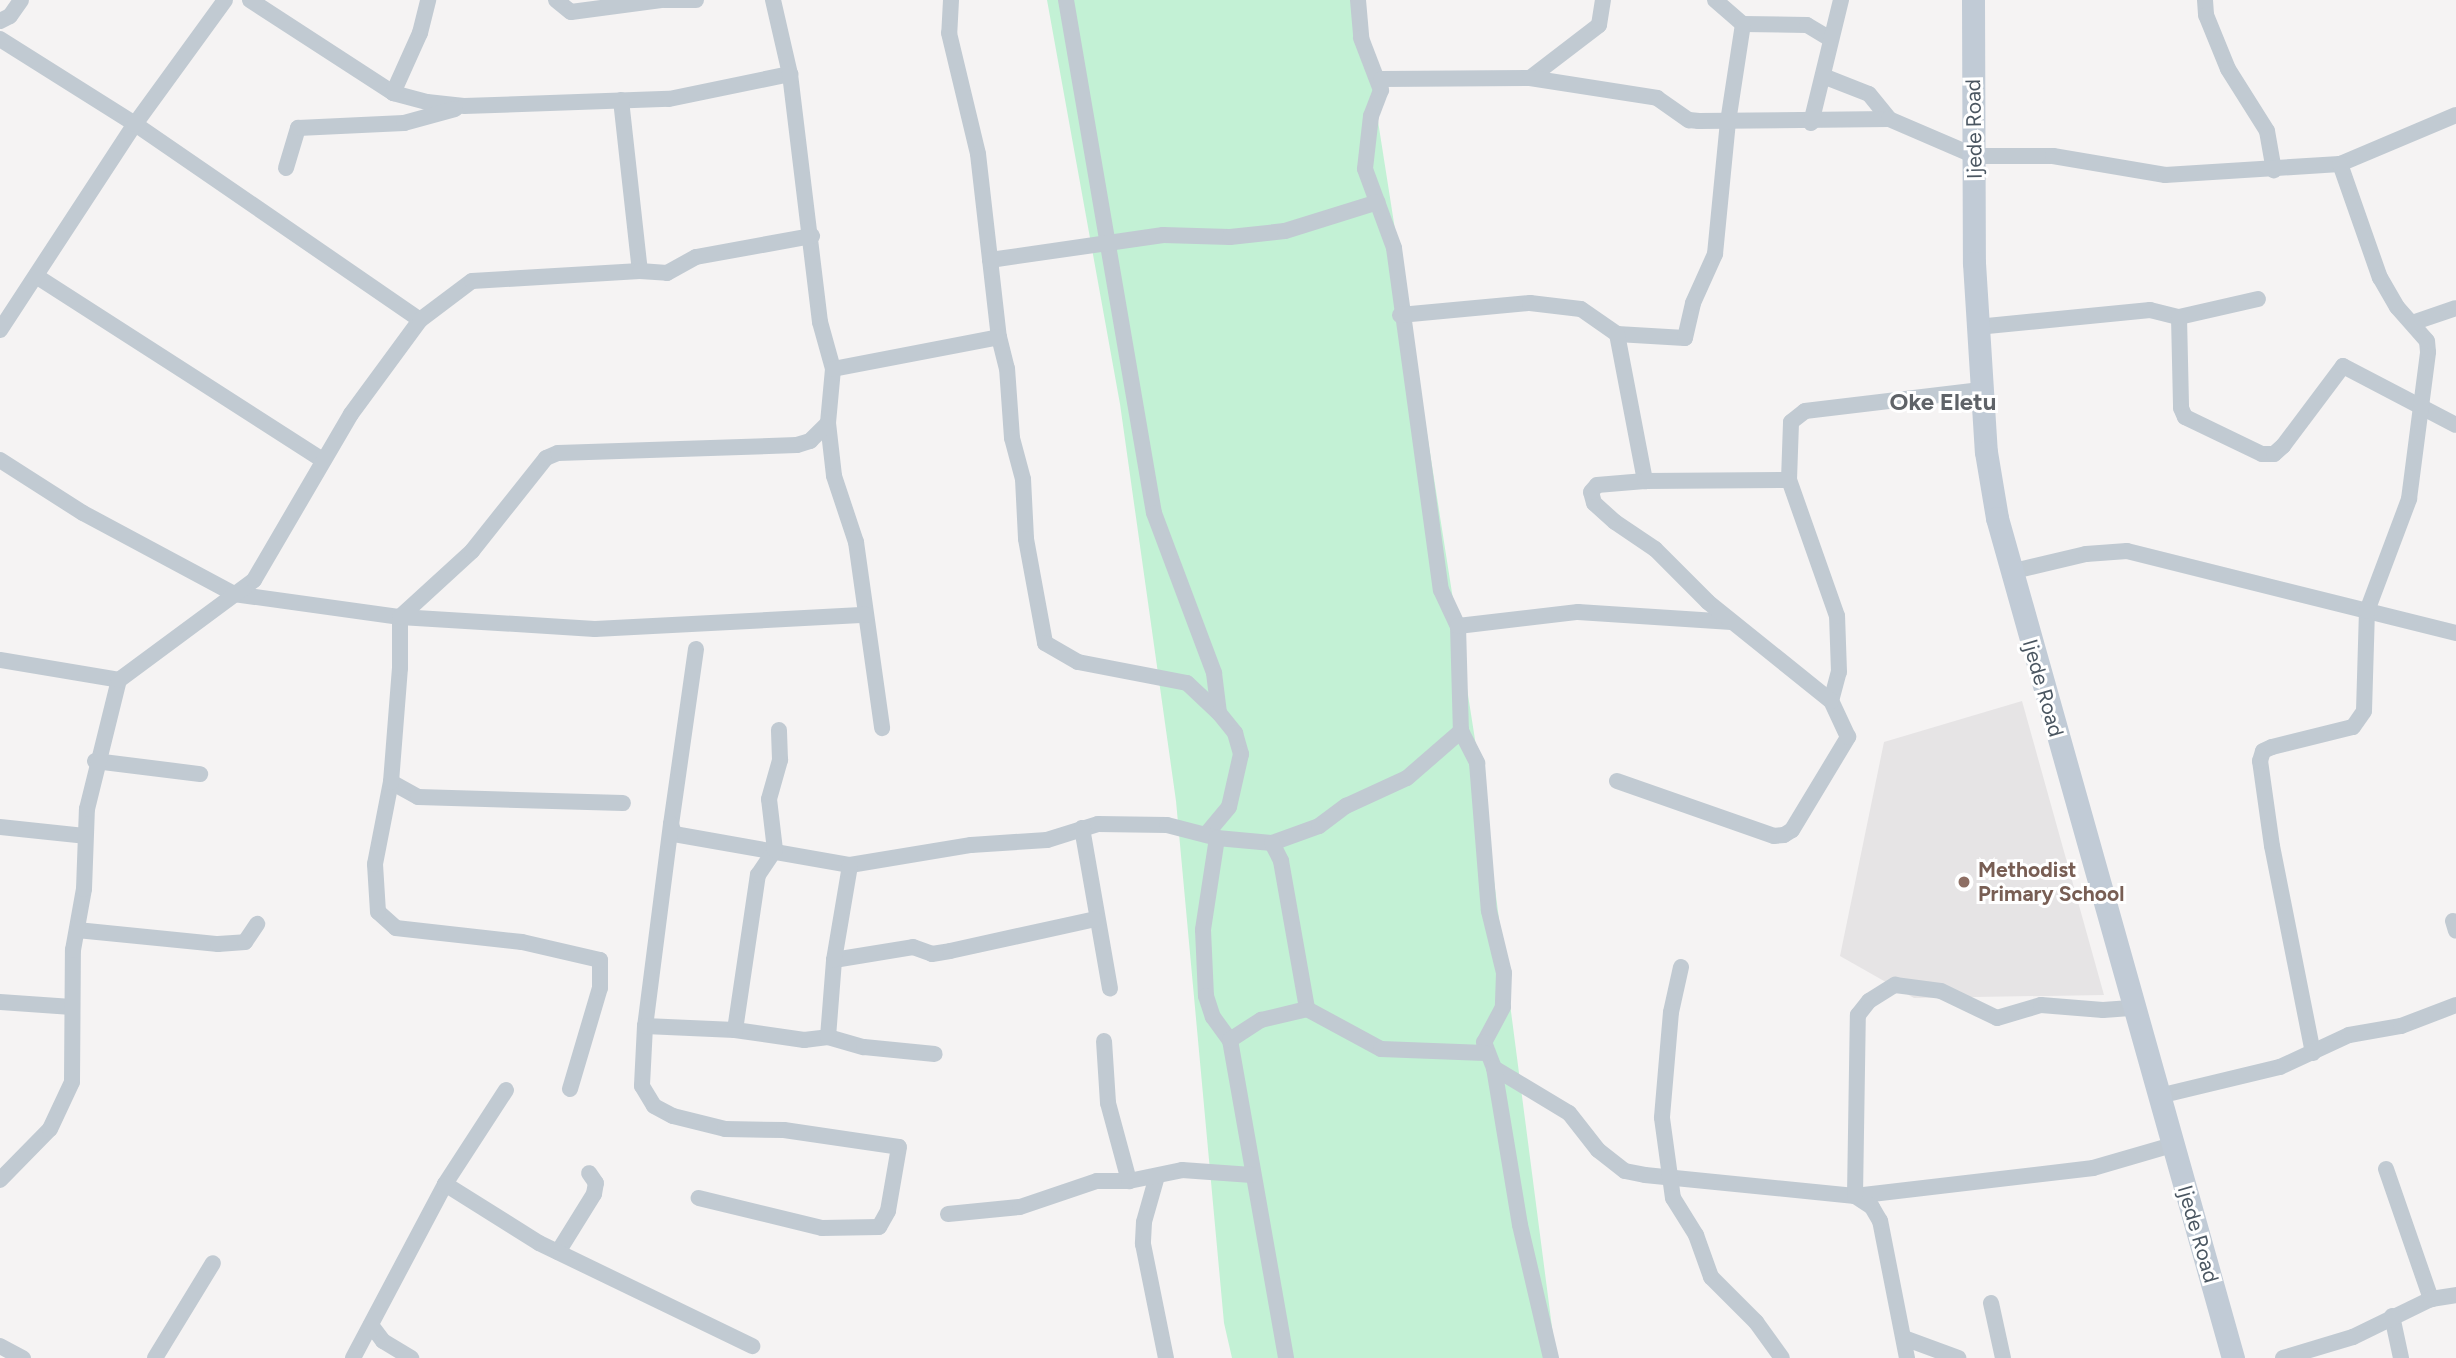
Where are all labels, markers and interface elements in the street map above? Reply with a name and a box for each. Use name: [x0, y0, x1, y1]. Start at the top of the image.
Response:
street label: Ijede Road: [1961, 79, 1987, 179]
district label: Oke Eletu: [1890, 388, 1996, 416]
street label: Ijede Road: [2017, 636, 2069, 740]
place label: Methodist Primary School: [1978, 857, 2124, 907]
marker: Methodist Primary School: [1956, 874, 1972, 890]
street label: Ijede Road: [2172, 1182, 2224, 1286]

